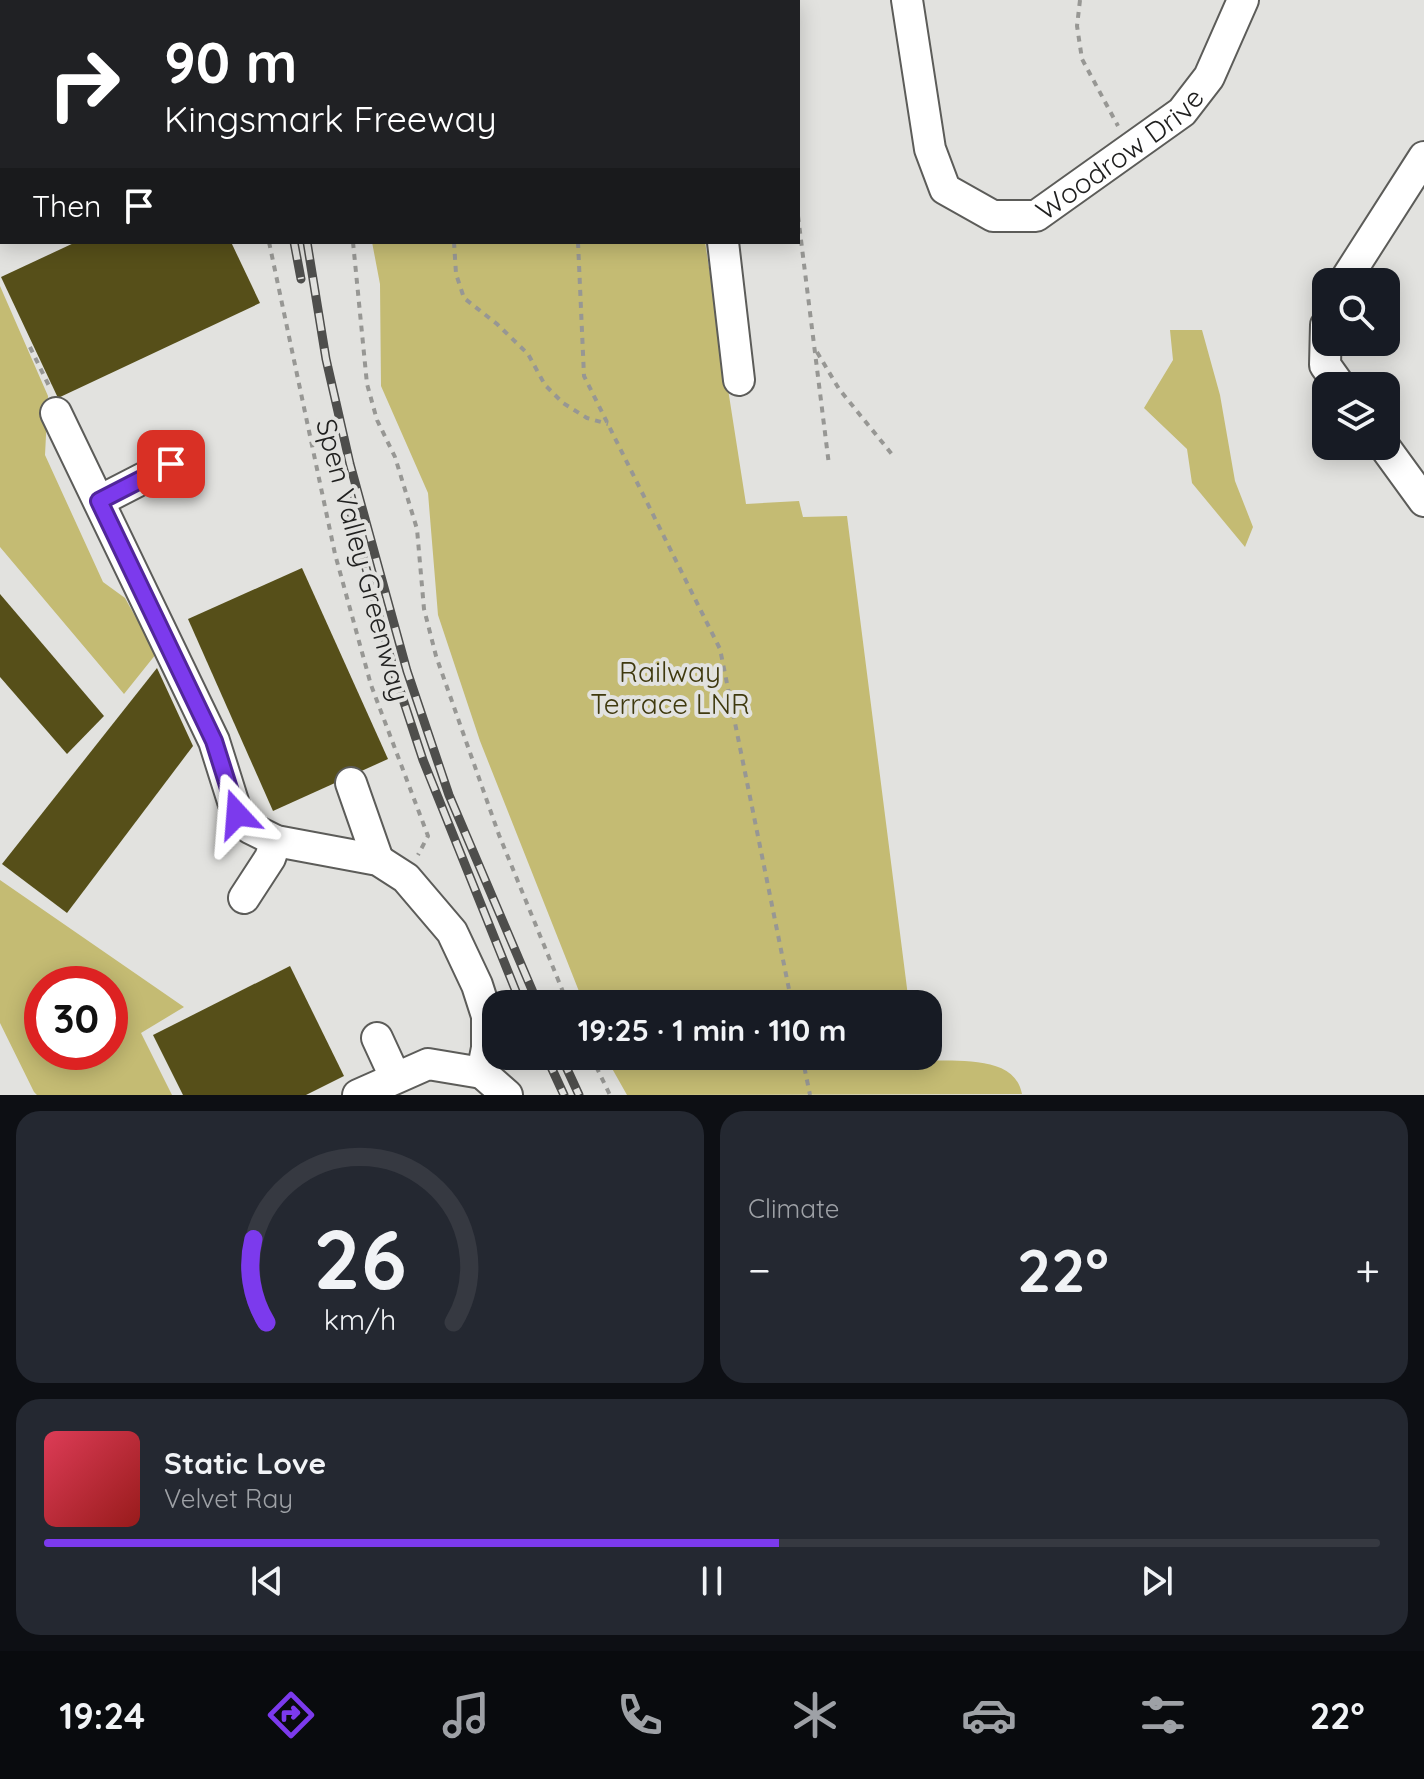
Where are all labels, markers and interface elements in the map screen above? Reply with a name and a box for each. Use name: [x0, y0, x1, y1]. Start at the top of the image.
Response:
text: 90 m: [164, 27, 298, 97]
icon: right: [32, 32, 136, 136]
street label: Woodrow Drive: [1029, 81, 1211, 227]
text: Kingsmark Freeway: [164, 96, 497, 141]
icon: arrive: [117, 184, 161, 228]
text: Then: [32, 187, 101, 225]
map controls: [1312, 268, 1400, 460]
button: search: [1312, 268, 1400, 356]
button: layers: [1312, 372, 1400, 460]
street label: Spen Valley Greenway: [309, 415, 418, 705]
pin: [137, 430, 205, 498]
icon: arrive: [149, 442, 193, 486]
park label: Railway Terrace LNR: [590, 654, 750, 721]
position arrow: [195, 772, 279, 856]
speed limit sign: 30: [24, 966, 128, 1070]
text: 19:25 · 1 min · 110 m: [578, 1011, 846, 1049]
text: Climate: [748, 1192, 839, 1225]
text: 26: [313, 1206, 407, 1310]
text: 22°: [1017, 1232, 1109, 1307]
text: −: [748, 1242, 771, 1297]
text: +: [1355, 1242, 1380, 1297]
text: km/h: [324, 1301, 396, 1337]
text: Static Love: [164, 1444, 326, 1482]
text: Velvet Ray: [164, 1482, 293, 1515]
icon: previous: [245, 1559, 289, 1603]
icon: pause: [690, 1559, 734, 1603]
icon: next: [1135, 1559, 1179, 1603]
icon: directions: [263, 1687, 319, 1743]
icon: music: [438, 1687, 494, 1743]
icon: phone: [612, 1687, 668, 1743]
icon: climate: [787, 1687, 843, 1743]
icon: car: [961, 1687, 1017, 1743]
icon: filters: [1135, 1687, 1191, 1743]
text: 19:24: [59, 1693, 145, 1738]
text: 22°: [1310, 1693, 1365, 1738]

